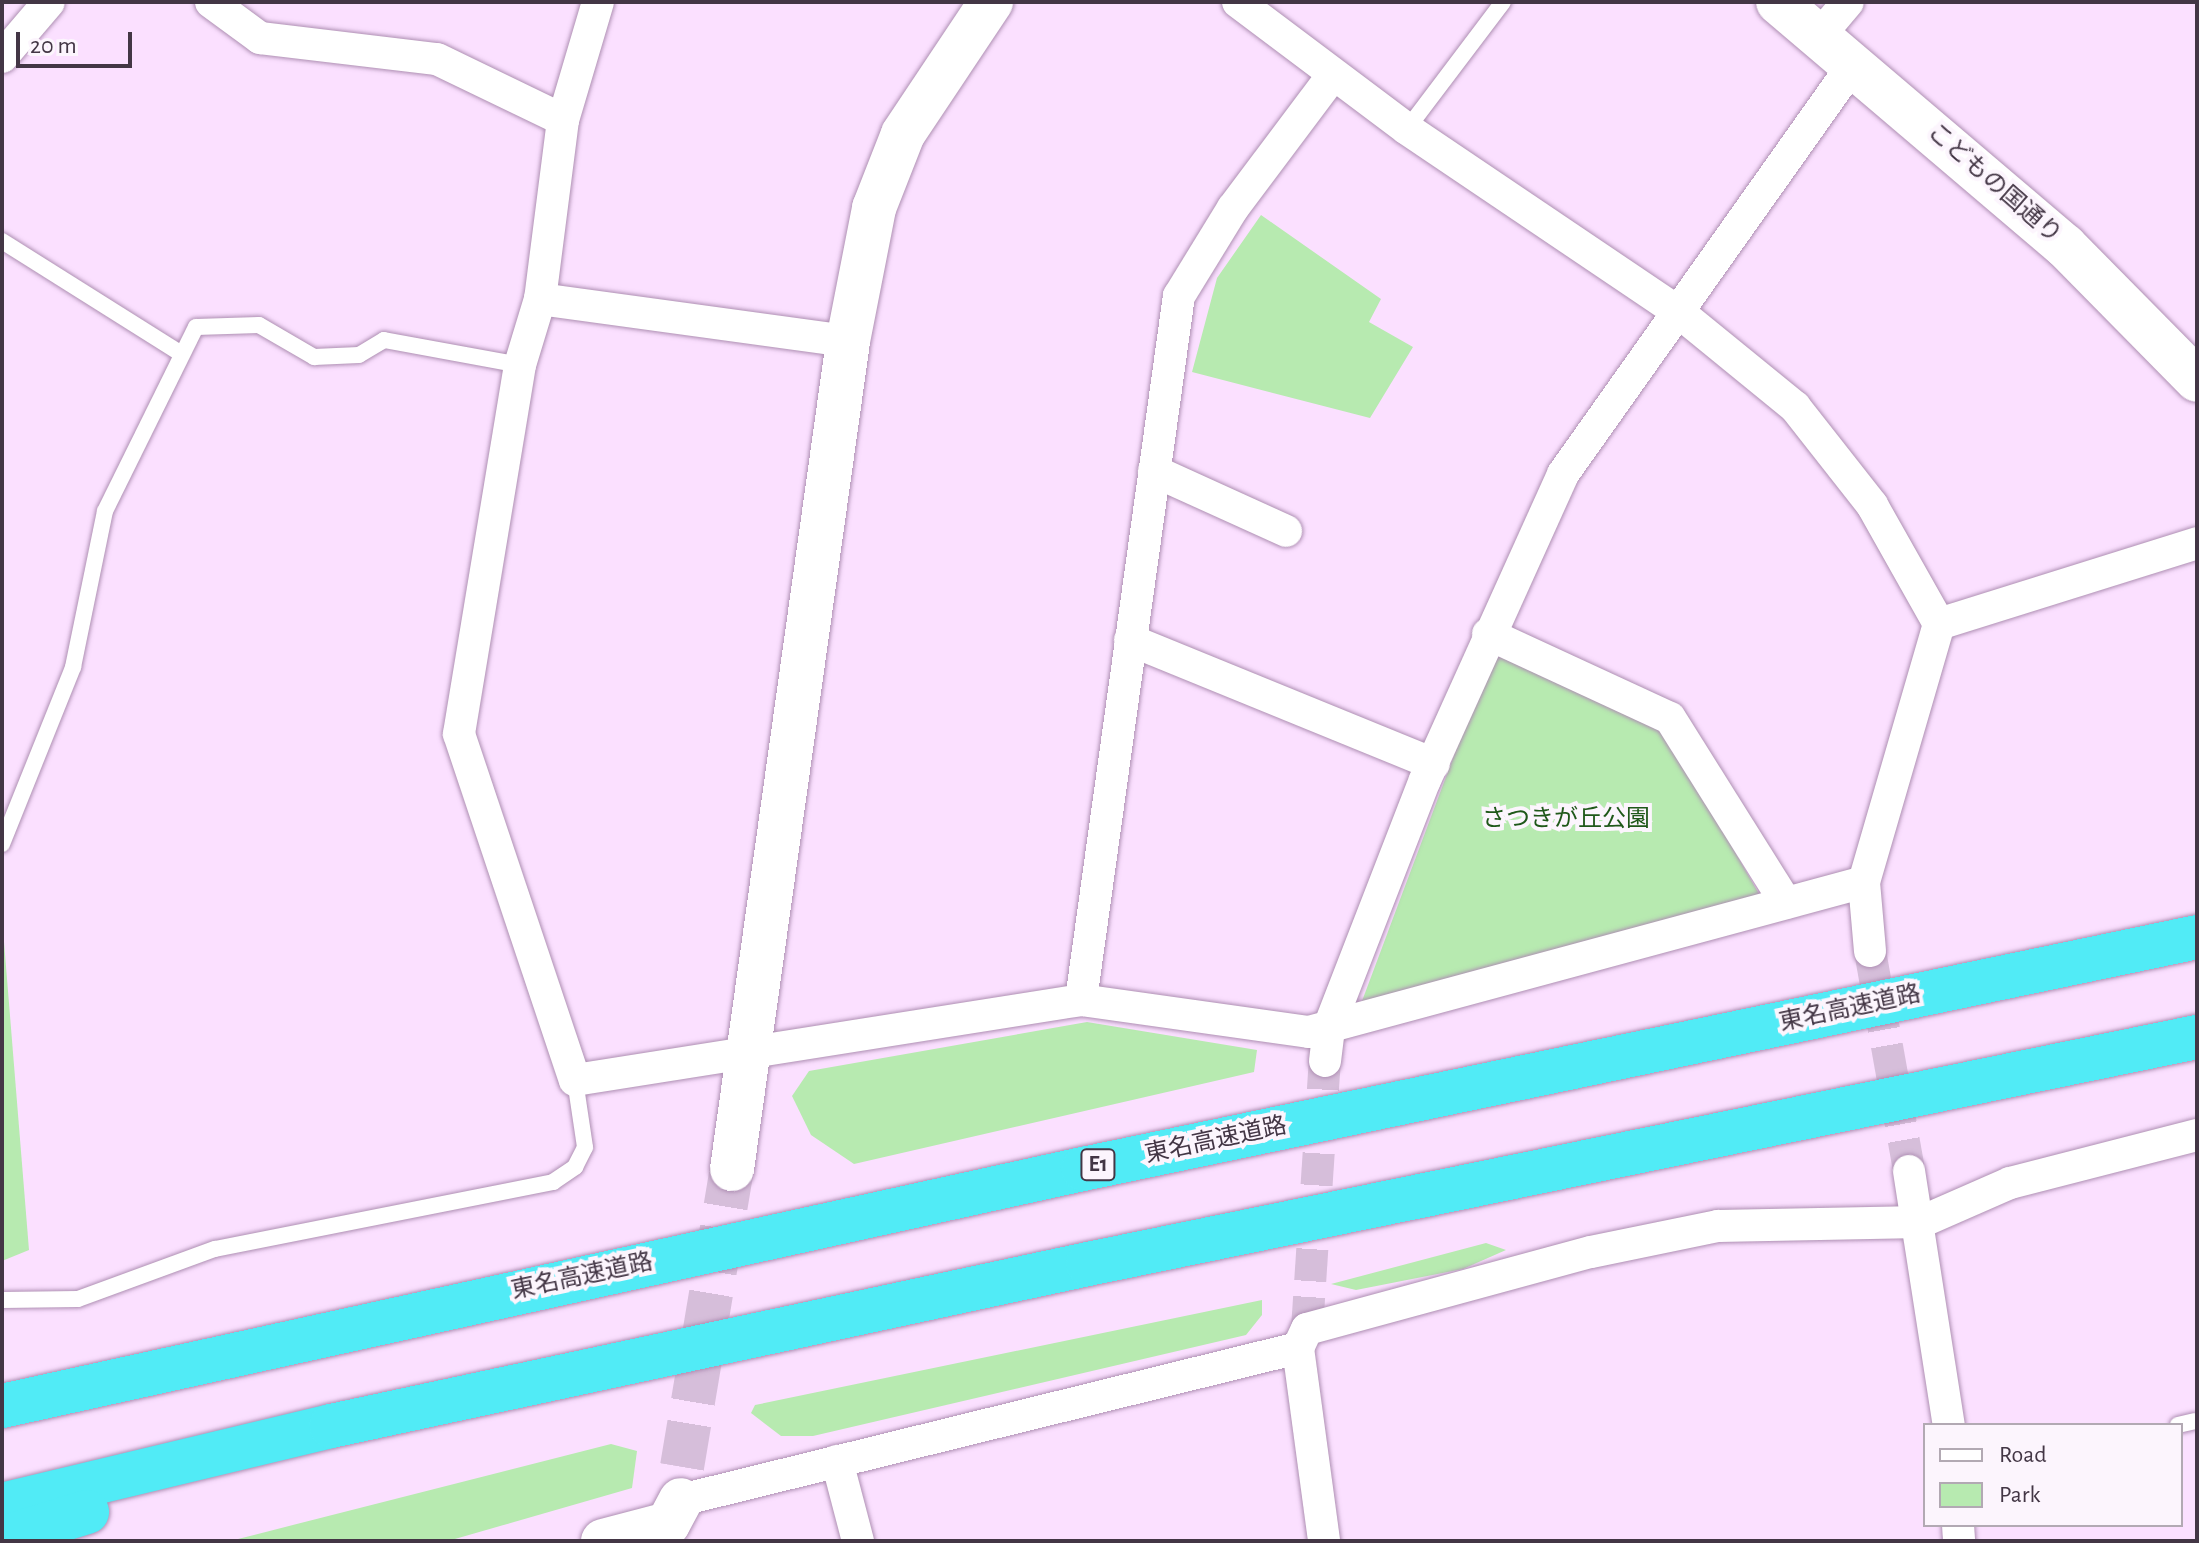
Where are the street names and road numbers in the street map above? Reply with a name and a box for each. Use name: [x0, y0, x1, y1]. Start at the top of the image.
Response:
street label: こどもの国通り: [1921, 118, 2067, 250]
street label: 東名高速道路: [1777, 980, 1923, 1038]
street label: 東名高速道路: [1143, 1112, 1289, 1170]
road number: E1: [1080, 1147, 1116, 1183]
street label: 東名高速道路: [509, 1248, 655, 1306]

